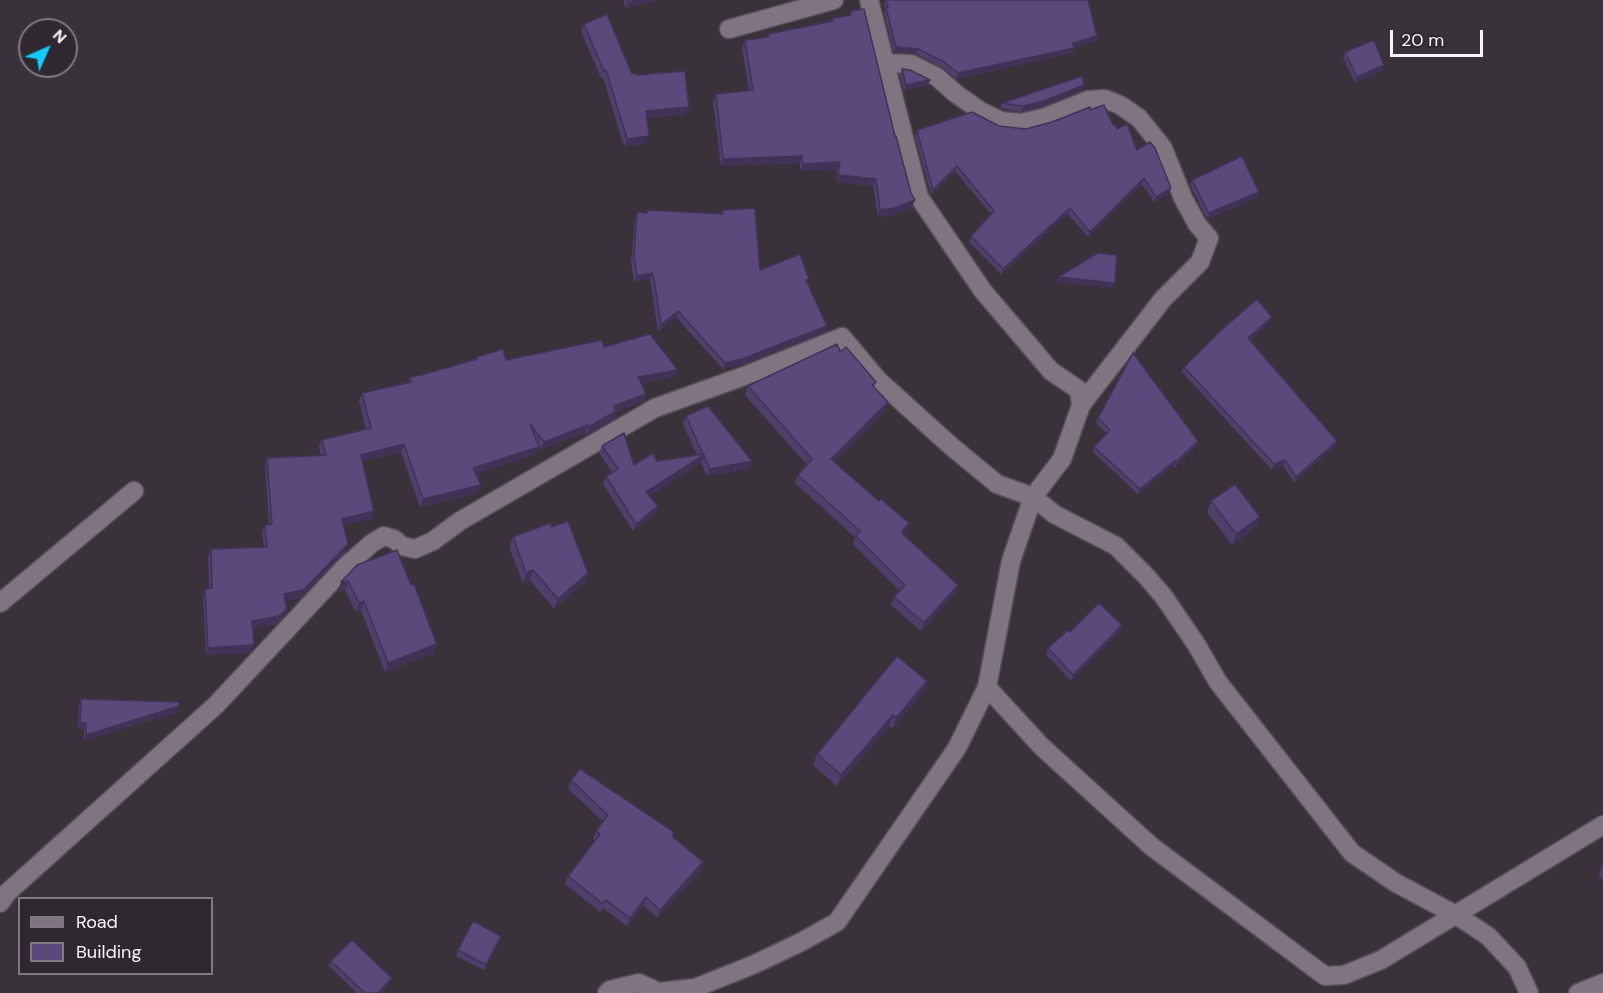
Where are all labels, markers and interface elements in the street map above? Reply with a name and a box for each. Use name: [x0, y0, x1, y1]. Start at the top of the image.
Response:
north arrow: [18, 18, 78, 78]
scale bar: [1393, 18, 1486, 56]
text: N: [48, 25, 71, 48]
text: 20 m: [1401, 28, 1444, 52]
legend: [18, 897, 213, 975]
text: Road: [76, 910, 118, 934]
text: Building: [76, 940, 141, 964]

